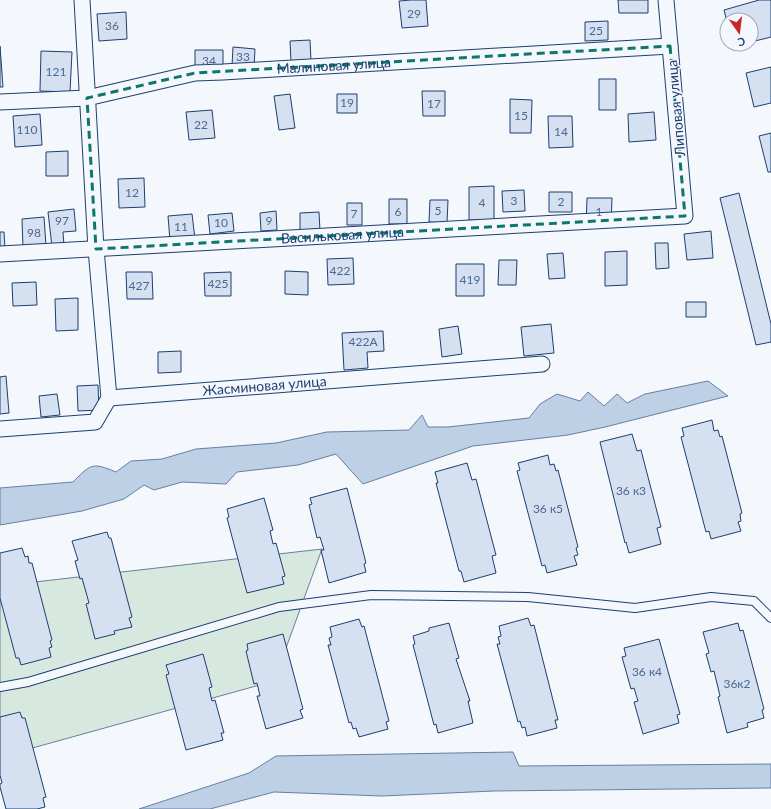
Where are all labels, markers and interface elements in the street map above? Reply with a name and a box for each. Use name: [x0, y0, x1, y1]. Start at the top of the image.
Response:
house number: 29: [407, 6, 421, 21]
north arrow: [719, 12, 759, 52]
house number: 36: [105, 18, 119, 33]
house number: 25: [589, 23, 603, 38]
text: С: [736, 35, 747, 50]
house number: 33: [236, 49, 250, 64]
house number: 34: [202, 53, 216, 68]
street label: Малиновая улица: [276, 53, 392, 77]
street label: Липовая улица: [663, 59, 688, 158]
house number: 121: [46, 64, 66, 79]
house number: 19: [340, 95, 354, 110]
house number: 17: [427, 96, 441, 111]
house number: 15: [514, 108, 528, 123]
house number: 22: [194, 117, 208, 132]
house number: 110: [17, 122, 37, 137]
house number: 14: [554, 124, 568, 139]
house number: 12: [125, 185, 139, 200]
house number: 3: [511, 193, 518, 208]
house number: 2: [558, 194, 565, 209]
house number: 4: [479, 195, 486, 210]
house number: 5: [435, 203, 442, 218]
house number: 6: [395, 204, 402, 219]
house number: 1: [596, 204, 603, 219]
house number: 7: [351, 206, 358, 221]
house number: 97: [55, 213, 69, 228]
house number: 9: [266, 213, 273, 228]
house number: 10: [214, 215, 228, 230]
house number: 11: [174, 219, 188, 234]
street label: Васильковая улица: [280, 223, 404, 246]
house number: 98: [27, 225, 41, 240]
house number: 422: [330, 263, 350, 278]
house number: 419: [460, 272, 480, 287]
house number: 425: [208, 276, 228, 291]
house number: 427: [129, 278, 149, 293]
house number: 422А: [349, 334, 378, 349]
street label: Жасминовая улица: [202, 372, 327, 399]
house number: 36 к3: [616, 483, 646, 498]
house number: 36 к5: [533, 501, 563, 516]
house number: 36 к4: [632, 664, 662, 679]
house number: 36к2: [723, 676, 751, 691]

